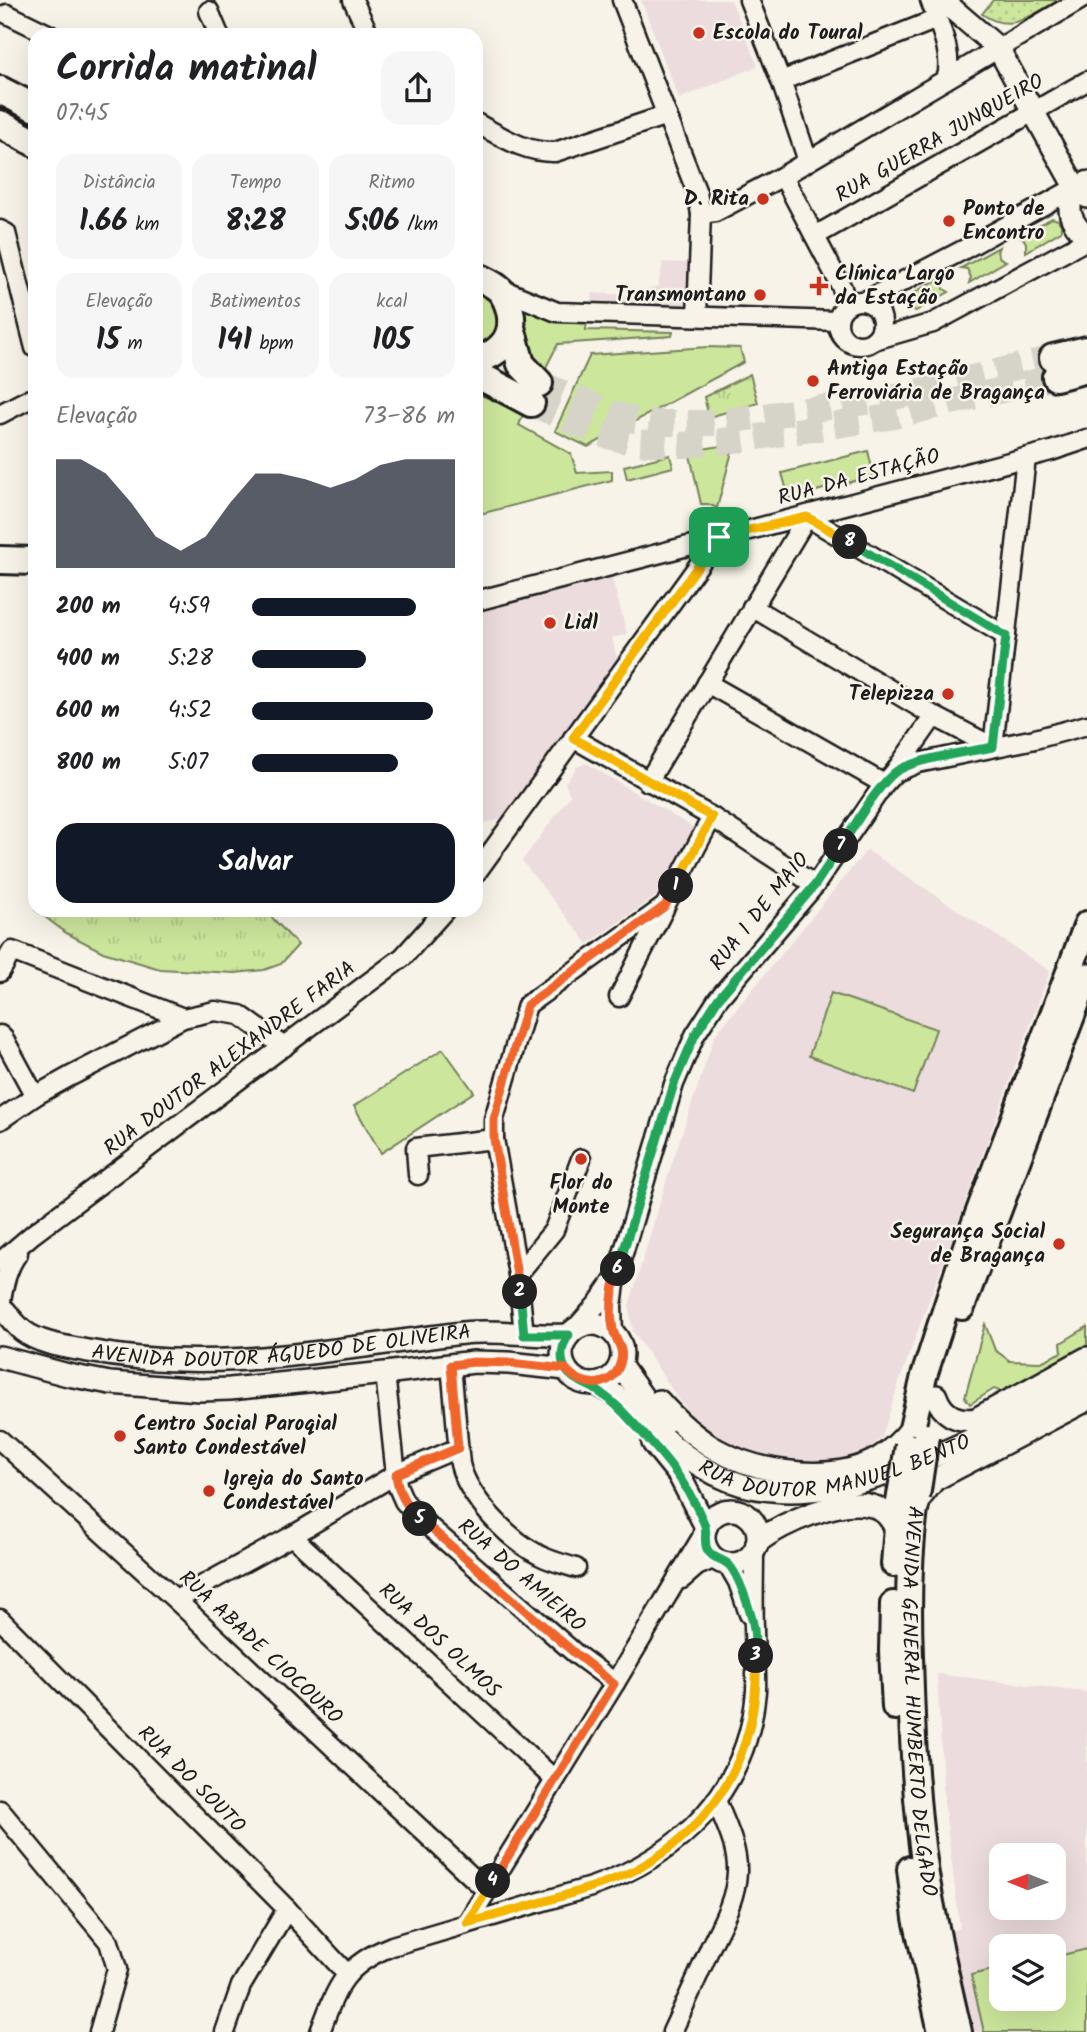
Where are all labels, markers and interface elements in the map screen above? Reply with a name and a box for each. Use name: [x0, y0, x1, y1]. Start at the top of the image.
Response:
place label: Escola do Toural: [713, 17, 863, 50]
marker: Escola do Toural: [691, 25, 707, 41]
text: Corrida matinal: [56, 40, 317, 100]
button: share: [381, 51, 455, 125]
street label: RUA GUERRA JUNQUEIRO: [830, 66, 1051, 212]
text: 07:45: [56, 96, 109, 132]
text: Distância: [83, 168, 156, 198]
text: Tempo: [230, 168, 281, 198]
text: Ritmo: [368, 168, 415, 198]
place label: D. Rita: [684, 183, 749, 216]
marker: D. Rita: [755, 191, 771, 207]
place label: Ponto de Encontro: [963, 193, 1045, 250]
text: 1.66: [79, 198, 128, 246]
text: 8:28: [225, 198, 286, 246]
text: 5:06: [346, 198, 400, 246]
text: km: [128, 210, 159, 240]
text: /km: [400, 210, 438, 240]
marker: Ponto de Encontro: [941, 213, 957, 229]
place label: Clínica Largo da Estação: [835, 258, 955, 315]
marker: Clínica Largo da Estação: [809, 276, 829, 296]
place label: Transmontano: [615, 279, 746, 312]
text: Elevação: [86, 287, 153, 317]
text: Batimentos: [210, 287, 301, 317]
text: kcal: [376, 287, 407, 317]
marker: Transmontano: [752, 287, 768, 303]
text: 15: [96, 317, 120, 365]
text: 141: [217, 317, 252, 365]
text: 105: [372, 317, 412, 365]
text: m: [120, 329, 143, 359]
text: bpm: [252, 329, 294, 359]
place label: Antiga Estação Ferroviária de Bragança: [827, 353, 1045, 410]
marker: Antiga Estação Ferroviária de Bragança: [805, 373, 821, 389]
text: Elevação: [56, 399, 138, 435]
text: 73–86 m: [363, 399, 455, 435]
street label: RUA DA ESTAÇÃO: [774, 440, 944, 515]
pin: [689, 507, 749, 567]
icon: arrive: [700, 518, 738, 556]
pin: 8: [832, 524, 868, 560]
text: 8: [844, 526, 855, 556]
text: 200 m: [56, 589, 121, 625]
text: 4:59: [168, 589, 210, 625]
place label: Lidl: [564, 607, 598, 640]
marker: Lidl: [542, 615, 558, 631]
text: 400 m: [56, 641, 120, 677]
text: 5:28: [168, 641, 213, 677]
place label: Telepizza: [849, 678, 934, 711]
marker: Telepizza: [940, 686, 956, 702]
text: 600 m: [56, 693, 120, 729]
text: 4:52: [168, 693, 212, 729]
text: 800 m: [56, 745, 121, 781]
text: 5:07: [168, 745, 208, 781]
button: Salvar: [56, 823, 455, 903]
pin: 7: [824, 828, 858, 864]
text: 7: [836, 830, 845, 860]
street label: RUA 1 DE MAIO: [702, 846, 818, 978]
pin: 1: [658, 868, 694, 903]
text: 1: [673, 870, 678, 900]
street label: RUA DOUTOR ALEXANDRE FARIA: [97, 953, 363, 1165]
marker: Flor do Monte: [573, 1151, 589, 1167]
place label: Flor do Monte: [549, 1167, 613, 1224]
place label: Segurança Social de Bragança: [891, 1216, 1045, 1273]
marker: Segurança Social de Bragança: [1051, 1236, 1067, 1252]
pin: 6: [600, 1252, 636, 1286]
text: 6: [612, 1253, 623, 1283]
pin: 2: [503, 1274, 538, 1310]
text: 2: [514, 1276, 525, 1306]
street label: AVENIDA DOUTOR ÁGUEDO DE OLIVEIRA: [89, 1316, 472, 1377]
place label: Centro Social Paroqial Santo Condestável: [134, 1408, 337, 1465]
street label: RUA DOUTOR MANUEL BENTO: [692, 1426, 976, 1508]
marker: Centro Social Paroqial Santo Condestável: [112, 1428, 128, 1444]
place label: Igreja do Santo Condestável: [223, 1463, 364, 1520]
marker: Igreja do Santo Condestável: [201, 1483, 217, 1499]
pin: 5: [402, 1502, 438, 1536]
text: 5: [415, 1503, 424, 1533]
street label: AVENIDA GENERAL HUMBERTO DELGADO: [892, 1504, 946, 1899]
street label: RUA DO AMIEIRO: [450, 1511, 593, 1641]
street label: RUA ABADE CIOCOURO: [170, 1563, 350, 1733]
street label: RUA DOS OLMOS: [370, 1575, 508, 1707]
pin: 3: [738, 1638, 774, 1674]
text: 3: [750, 1640, 761, 1670]
street label: RUA DO SOUTO: [129, 1718, 253, 1842]
north arrow: [989, 1843, 1066, 1920]
map controls: [989, 1843, 1066, 2011]
pin: 4: [476, 1864, 510, 1898]
text: 4: [487, 1865, 498, 1895]
button: layers: [989, 1934, 1066, 2011]

